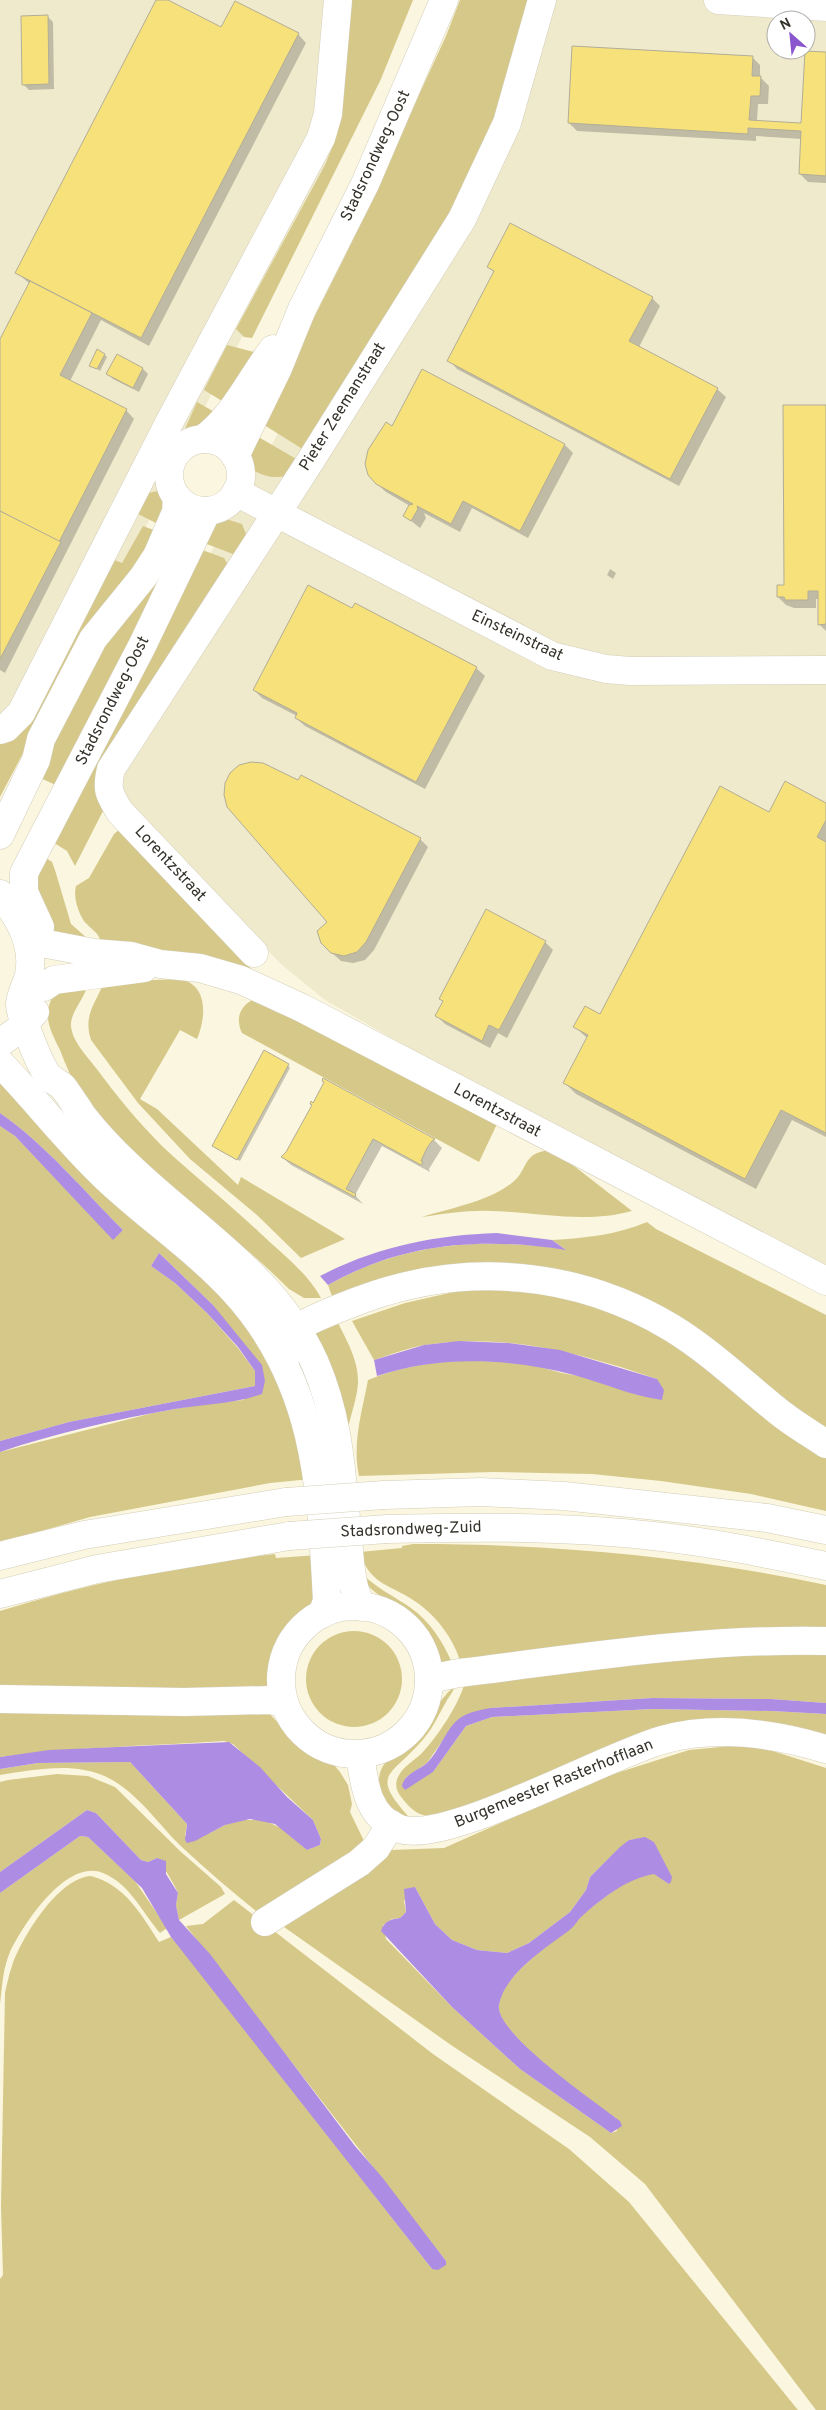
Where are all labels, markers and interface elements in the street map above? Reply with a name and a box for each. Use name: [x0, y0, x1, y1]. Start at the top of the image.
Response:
north arrow: [766, 10, 816, 60]
text: N: [777, 15, 794, 35]
street label: Stadsrondweg-Oost: [337, 87, 415, 225]
street label: Pieter Zeemanstraat: [295, 339, 391, 475]
street label: Einsteinstraat: [468, 606, 566, 666]
street label: Stadsrondweg-Oost: [72, 633, 154, 769]
street label: Lorentzstraat: [130, 822, 210, 906]
street label: Lorentzstraat: [450, 1080, 544, 1142]
street label: Stadsrondweg-Zuid: [340, 1518, 482, 1542]
street label: Burgemeester Rasterhofflaan: [452, 1735, 656, 1833]

